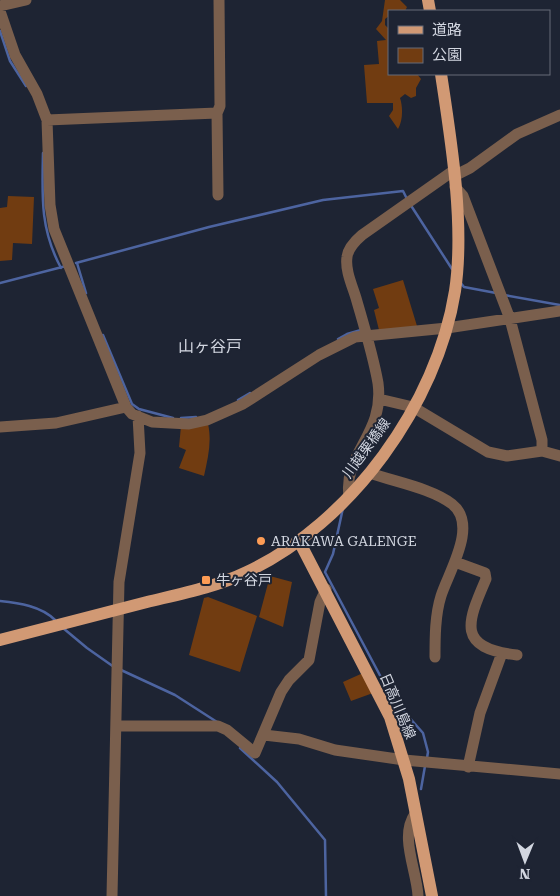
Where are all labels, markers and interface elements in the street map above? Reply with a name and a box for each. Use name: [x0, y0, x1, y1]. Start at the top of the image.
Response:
legend: [388, 10, 550, 75]
text: 道路: [432, 21, 462, 39]
text: 公園: [432, 46, 462, 64]
district label: 山ヶ谷戸: [178, 337, 242, 356]
street label: 川越栗橋線: [339, 415, 393, 481]
place label: ARAKAWA GALENGE: [271, 533, 417, 549]
marker: ARAKAWA GALENGE: [255, 535, 267, 547]
place label: 牛ヶ谷戸: [216, 572, 272, 588]
marker: 牛ヶ谷戸: [200, 574, 212, 586]
street label: 日高川島線: [377, 671, 419, 741]
north arrow: [500, 836, 550, 886]
text: N: [519, 866, 530, 882]

